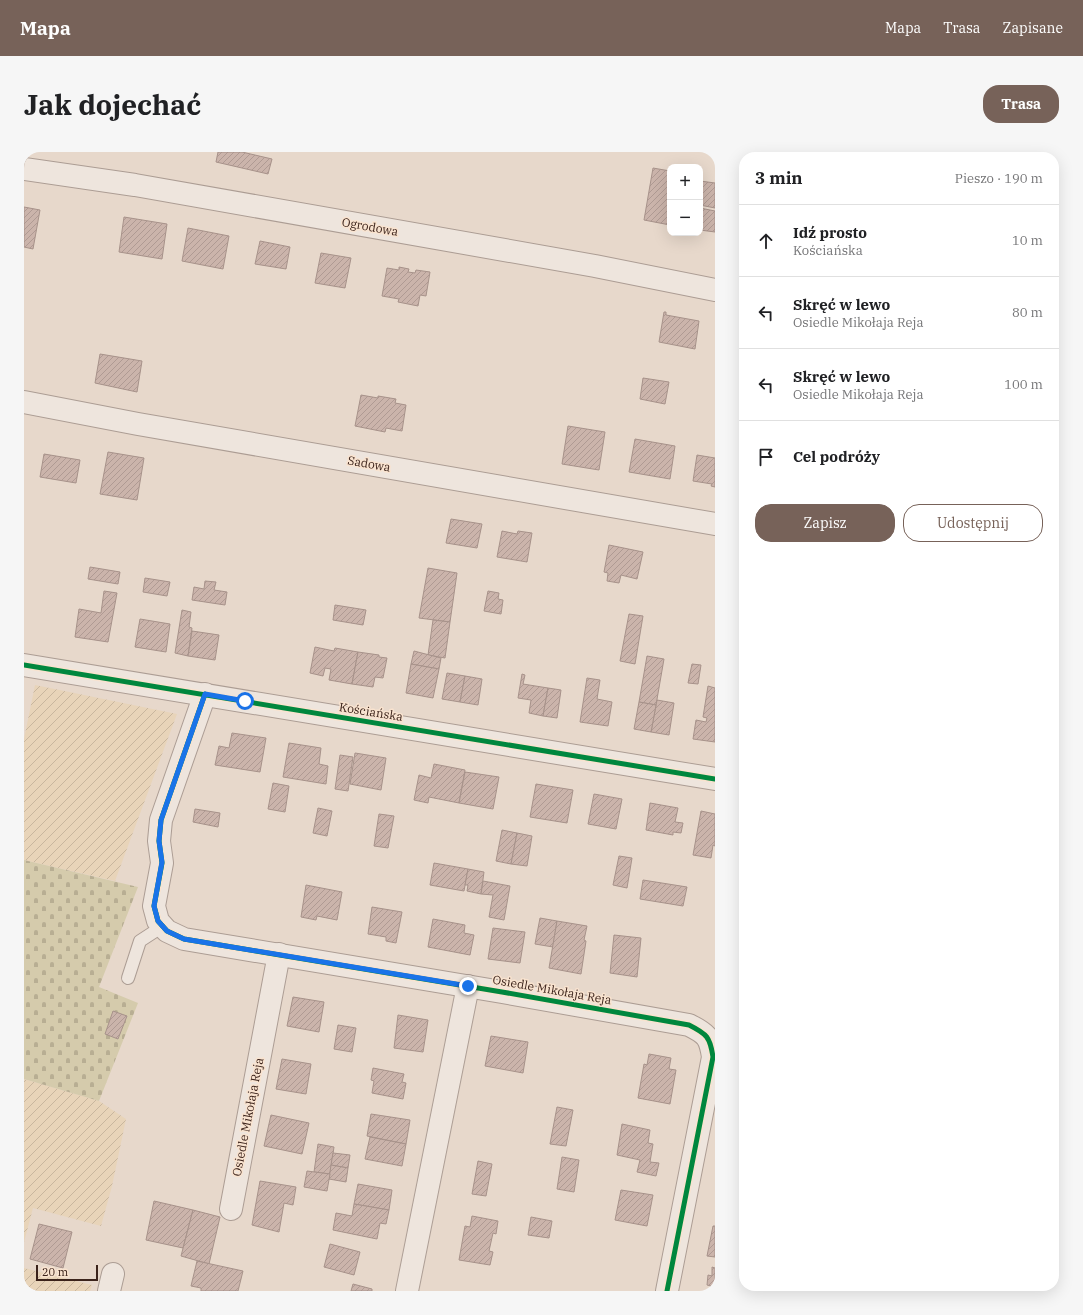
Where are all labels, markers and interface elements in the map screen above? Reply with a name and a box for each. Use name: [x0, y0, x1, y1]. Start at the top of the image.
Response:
text: Mapa: [20, 16, 71, 40]
text: Mapa: [885, 19, 921, 37]
text: Trasa: [943, 19, 981, 37]
text: Zapisane: [1003, 19, 1063, 37]
button: Trasa: [983, 85, 1059, 123]
text: Jak dojechać: [24, 86, 201, 123]
map controls: [667, 164, 703, 236]
button: +: [667, 164, 703, 200]
text: 3 min: [755, 167, 803, 189]
text: Pieszo · 190 m: [955, 170, 1043, 187]
button: −: [667, 200, 703, 236]
street label: Ogrodowa: [341, 214, 400, 239]
text: Idź prosto: [793, 223, 867, 242]
icon: ahead: [755, 230, 777, 252]
text: 10 m: [1012, 232, 1043, 249]
text: Kościańska: [793, 242, 863, 259]
text: Skręć w lewo: [793, 295, 890, 314]
icon: left: [755, 302, 777, 324]
text: 80 m: [1012, 304, 1043, 321]
text: Osiedle Mikołaja Reja: [793, 314, 924, 331]
text: Skręć w lewo: [793, 367, 890, 386]
icon: left: [755, 374, 777, 396]
text: 100 m: [1004, 376, 1043, 393]
text: Osiedle Mikołaja Reja: [793, 386, 924, 403]
icon: arrive: [755, 446, 777, 468]
text: Cel podróży: [793, 447, 880, 466]
street label: Sadowa: [346, 452, 392, 475]
button: Zapisz: [755, 504, 895, 542]
button: Udostępnij: [903, 504, 1043, 542]
route start: [236, 692, 254, 710]
street label: Kościańska: [338, 699, 405, 724]
street label: Osiedle Mikołaja Reja: [491, 972, 613, 1007]
route end: [459, 977, 477, 995]
street label: Osiedle Mikołaja Reja: [229, 1056, 266, 1177]
scale bar: [36, 1263, 98, 1282]
text: 20 m: [42, 1265, 68, 1279]

